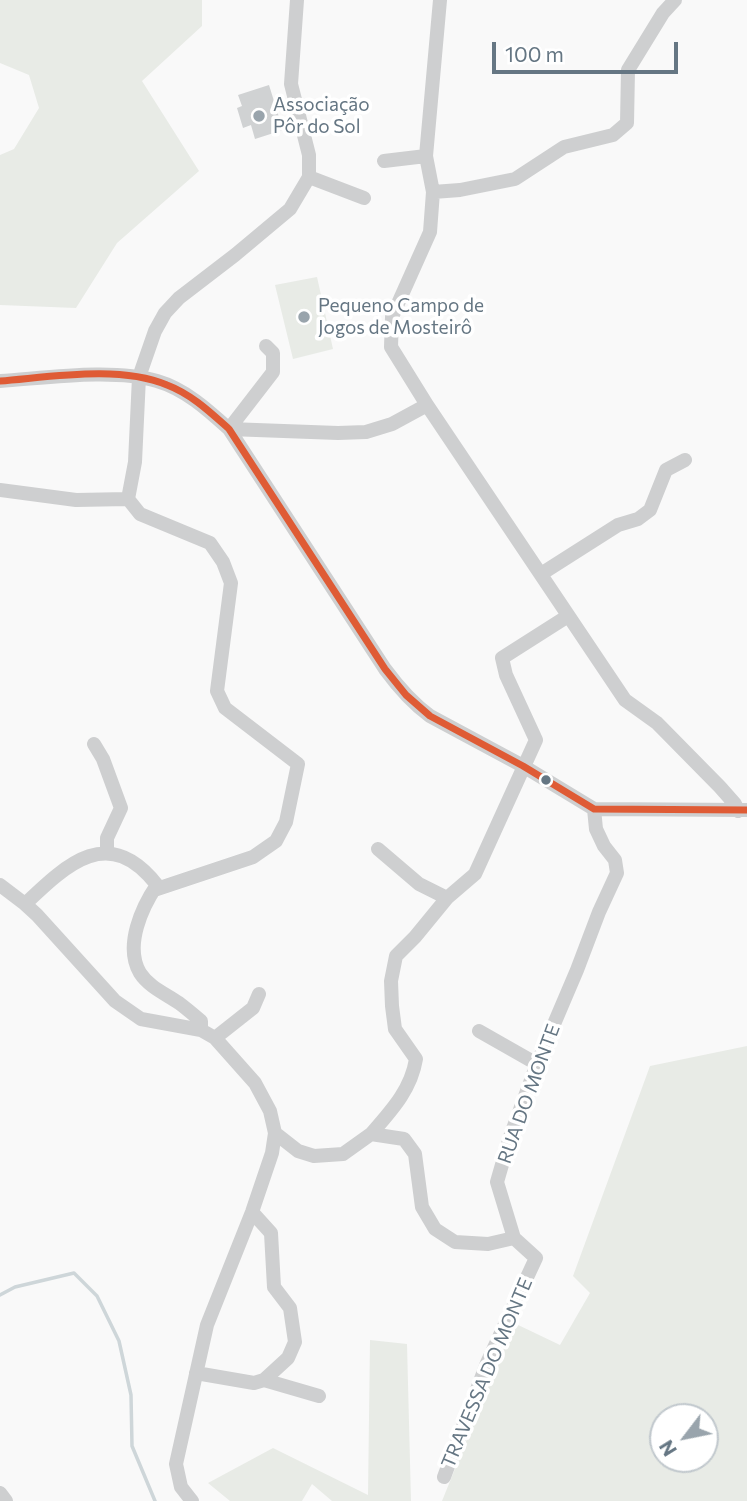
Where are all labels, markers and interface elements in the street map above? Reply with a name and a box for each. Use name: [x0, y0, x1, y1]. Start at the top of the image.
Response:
scale bar: [495, 28, 680, 72]
text: 100 m: [505, 41, 564, 66]
place label: Associação Pôr do Sol: [273, 94, 370, 138]
marker: Associação Pôr do Sol: [251, 108, 267, 124]
place label: Pequeno Campo de Jogos de Mosteirô: [318, 295, 484, 339]
marker: Pequeno Campo de Jogos de Mosteirô: [296, 309, 312, 325]
unlabelled marker: [539, 773, 553, 787]
street label: RUA DO MONTE: [493, 1021, 565, 1167]
street label: TRAVESSA DO MONTE: [437, 1275, 537, 1471]
north arrow: [649, 1403, 719, 1473]
text: N: [654, 1436, 681, 1460]

